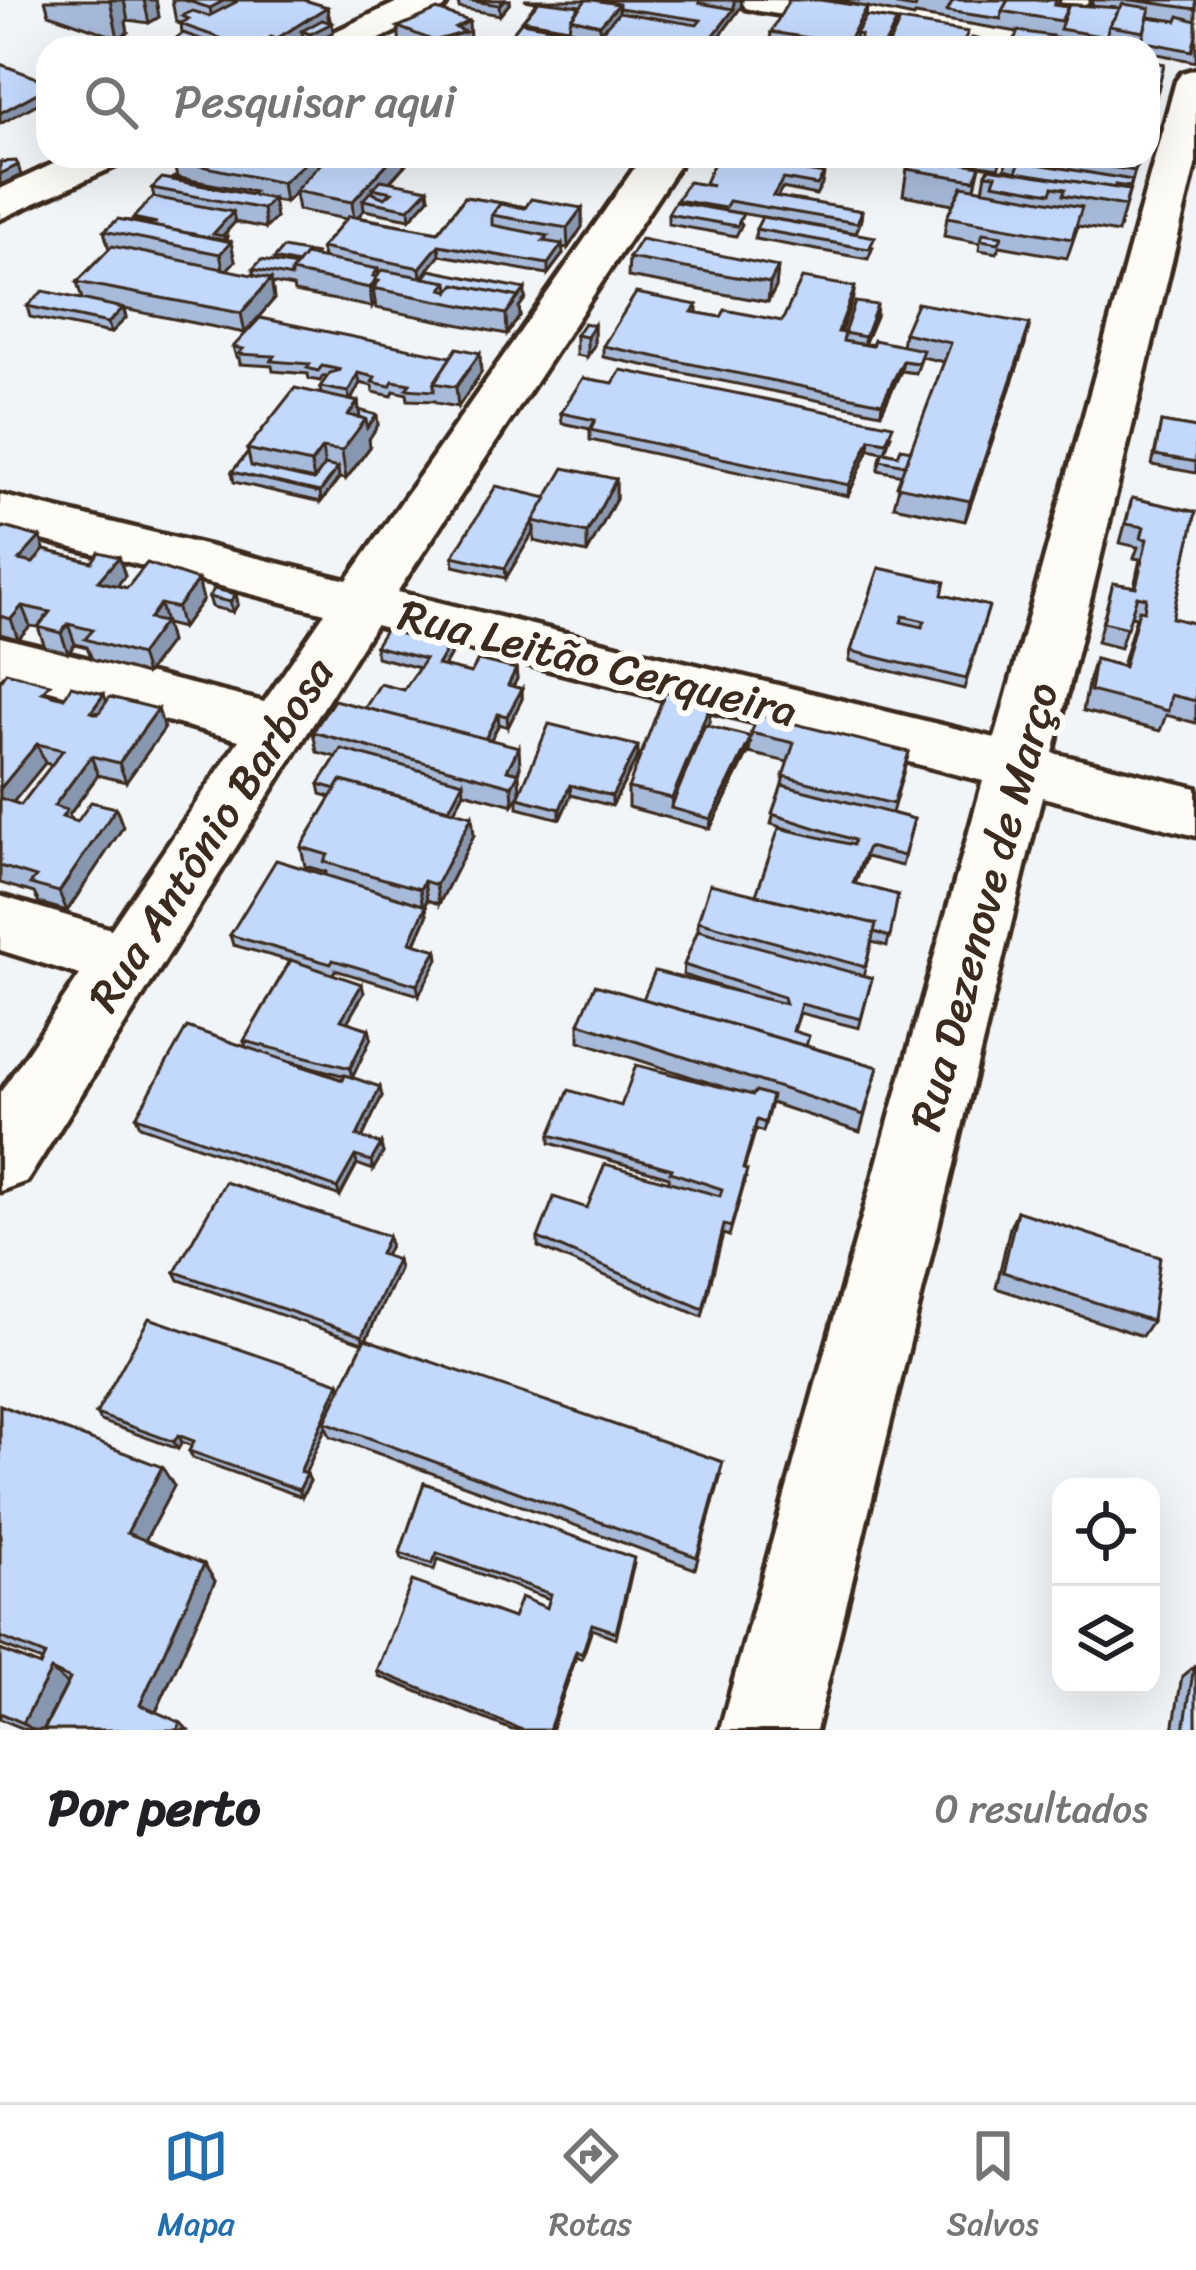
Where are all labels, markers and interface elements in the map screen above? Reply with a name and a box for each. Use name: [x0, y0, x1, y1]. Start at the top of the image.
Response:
search box: [36, 36, 1160, 168]
text: Pesquisar aqui: [174, 62, 456, 142]
icon: search: [78, 69, 144, 135]
street label: Rua Leitão Cerqueira: [390, 575, 806, 751]
street label: Rua Antônio Barbosa: [65, 640, 356, 1029]
street label: Rua Dezenove de Março: [886, 673, 1082, 1139]
map controls: [1052, 1478, 1160, 1694]
button: locate: [1052, 1478, 1160, 1586]
button: layers: [1052, 1586, 1160, 1694]
text: Por perto: [48, 1763, 261, 1853]
text: 0 resultados: [934, 1774, 1148, 1843]
tab: Mapa: [157, 2123, 235, 2253]
tab: Rotas: [549, 2123, 632, 2253]
tab: Salvos: [946, 2123, 1039, 2253]

